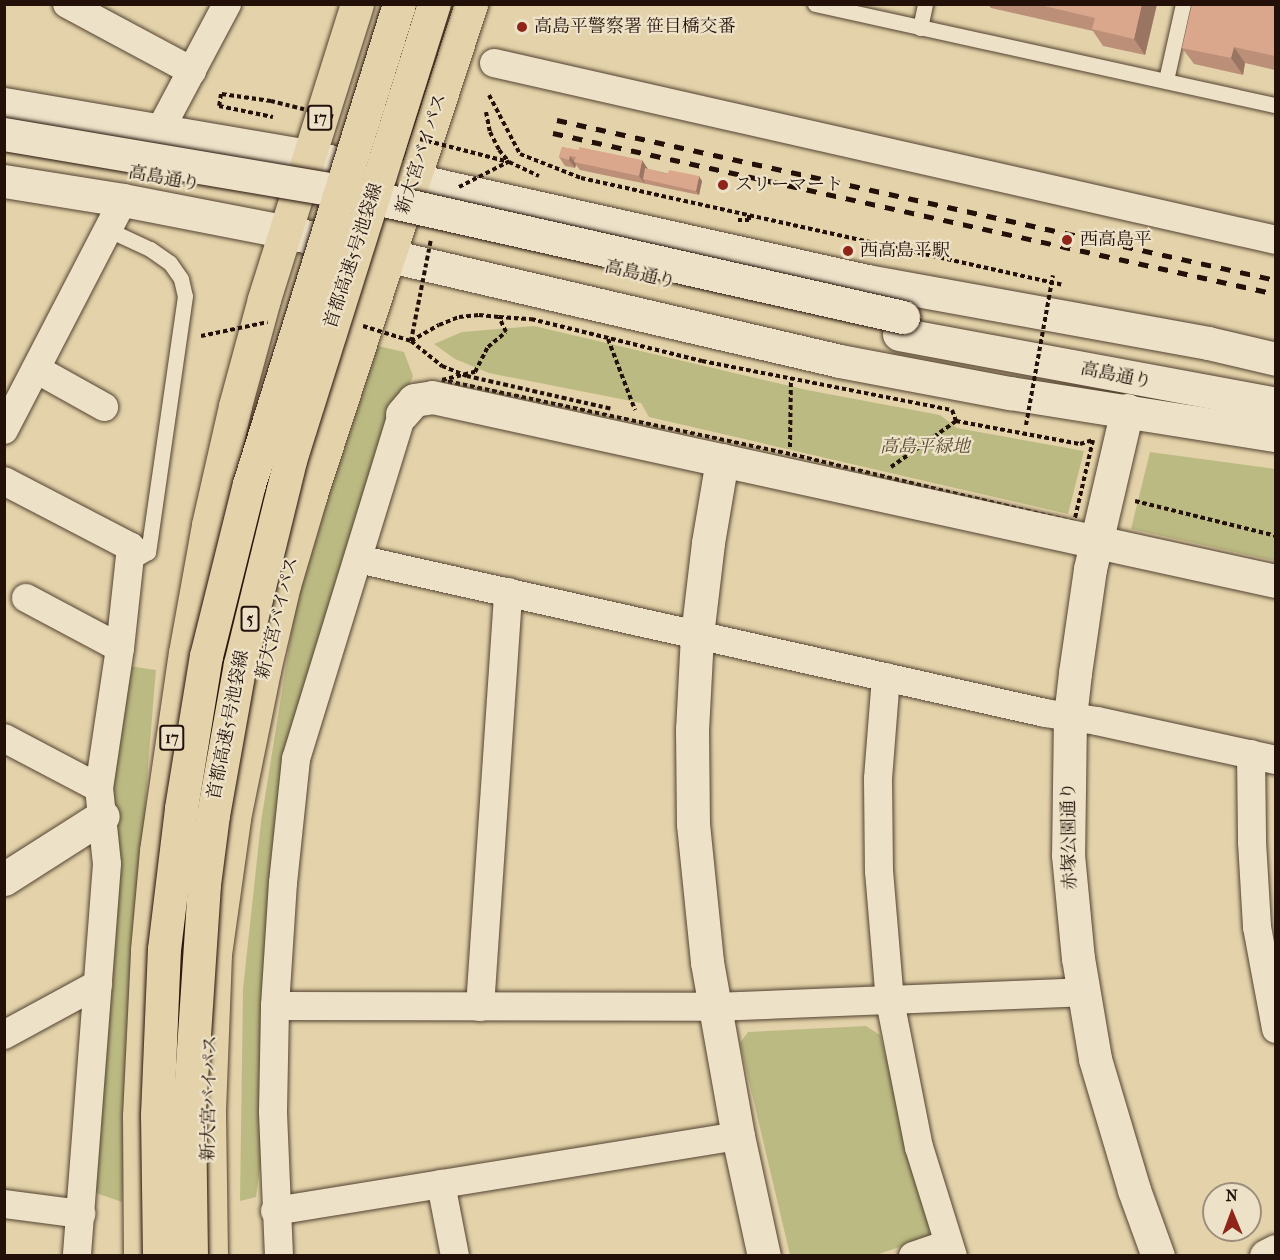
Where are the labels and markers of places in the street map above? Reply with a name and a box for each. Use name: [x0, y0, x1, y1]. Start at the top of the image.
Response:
place label: 高島平警察署 笹目橋交番: [534, 16, 736, 38]
marker: 高島平警察署 笹目橋交番: [515, 20, 529, 34]
place label: スリーマート: [735, 174, 843, 196]
marker: スリーマート: [716, 178, 730, 192]
place label: 西高島平: [1080, 229, 1152, 251]
marker: 西高島平: [1058, 231, 1076, 249]
place label: 西高島平駅: [860, 240, 950, 262]
marker: 西高島平駅: [841, 244, 855, 258]

